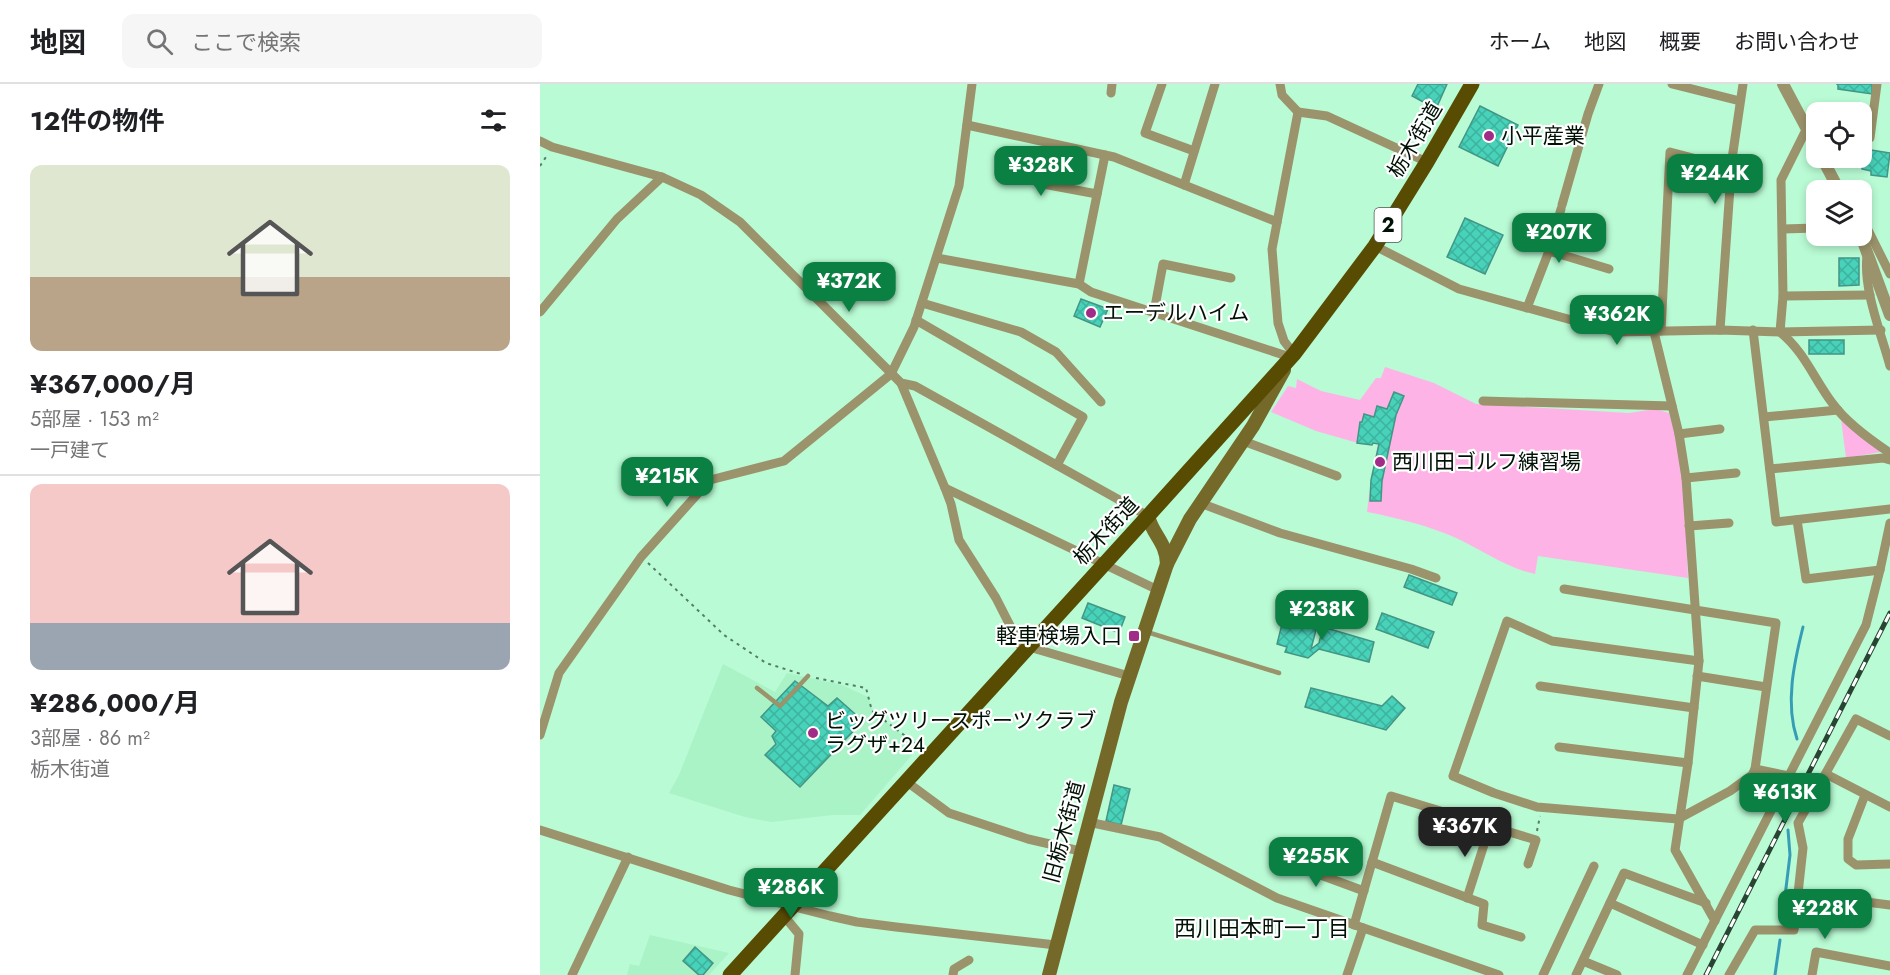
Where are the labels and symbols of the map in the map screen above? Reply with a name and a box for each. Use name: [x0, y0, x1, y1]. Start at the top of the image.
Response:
street label: 栃木街道: [1381, 96, 1449, 184]
place label: 小平産業: [1501, 121, 1585, 151]
marker: 小平産業: [1482, 129, 1496, 143]
pin: ¥328K: [999, 146, 1083, 197]
pin: ¥244K: [1673, 154, 1757, 205]
road number: 2: [1374, 208, 1402, 242]
pin: ¥207K: [1517, 213, 1601, 264]
pin: ¥372K: [807, 262, 891, 313]
pin: ¥362K: [1575, 295, 1659, 346]
place label: エーデルハイム: [1103, 298, 1249, 328]
marker: エーデルハイム: [1084, 306, 1098, 320]
place label: 西川田ゴルフ練習場: [1392, 447, 1581, 477]
marker: 西川田ゴルフ練習場: [1373, 455, 1387, 469]
pin: ¥215K: [625, 457, 709, 508]
street label: 栃木街道: [1066, 490, 1146, 572]
pin: ¥238K: [1280, 590, 1364, 641]
place label: 軽車検場入口: [996, 621, 1122, 651]
marker: 軽車検場入口: [1127, 629, 1141, 643]
place label: ビッグツリースポーツクラブ ラグザ+24: [825, 706, 1097, 760]
marker: ビッグツリースポーツクラブ ラグザ+24: [806, 726, 820, 740]
pin: ¥613K: [1743, 773, 1827, 824]
street label: 旧栃木街道: [1036, 777, 1092, 887]
pin: ¥367K: [1423, 807, 1507, 858]
pin: ¥255K: [1274, 837, 1358, 888]
pin: ¥286K: [749, 868, 833, 919]
pin: ¥228K: [1783, 889, 1867, 940]
district label: 西川田本町一丁目: [1174, 912, 1350, 944]

